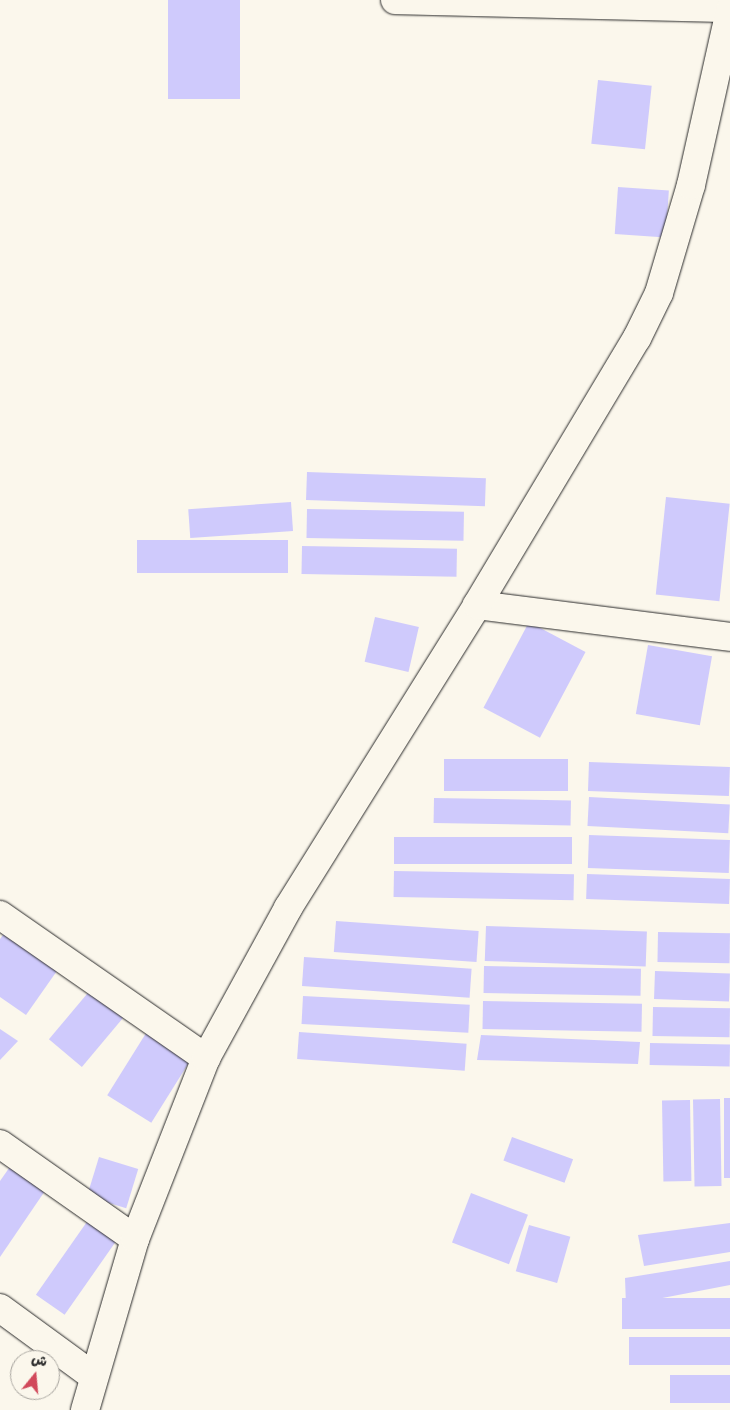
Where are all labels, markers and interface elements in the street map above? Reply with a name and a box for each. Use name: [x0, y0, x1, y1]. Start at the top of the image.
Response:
north arrow: [10, 1350, 60, 1400]
text: ش: [29, 1350, 49, 1373]

